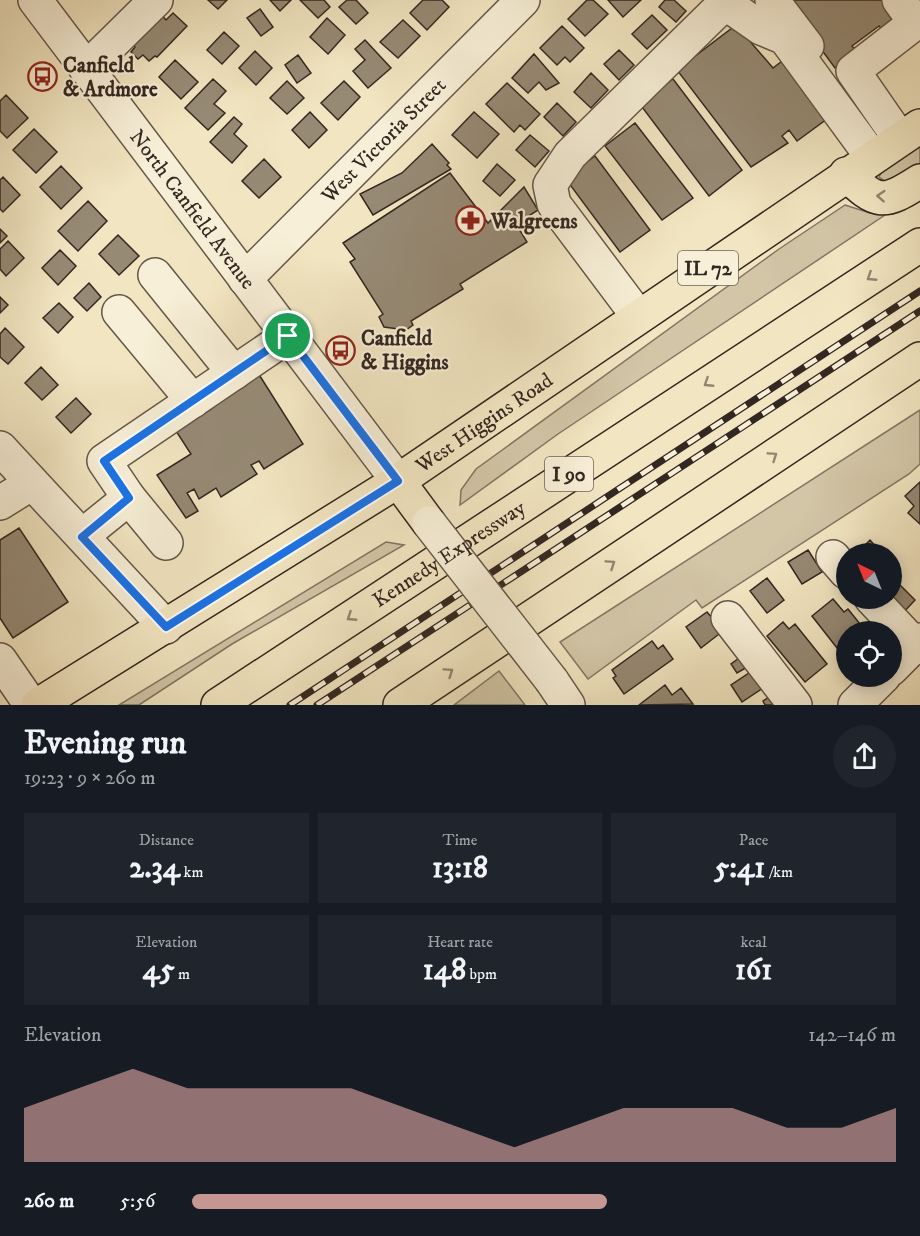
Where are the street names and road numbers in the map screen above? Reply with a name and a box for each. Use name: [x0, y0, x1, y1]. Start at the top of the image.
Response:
street label: West Victoria Street: [316, 73, 452, 210]
street label: North Canfield Avenue: [123, 125, 261, 295]
road number: IL 72: [678, 251, 738, 285]
street label: West Higgins Road: [410, 367, 559, 480]
road number: I 90: [545, 457, 593, 491]
street label: Kennedy Expressway: [368, 495, 531, 614]

